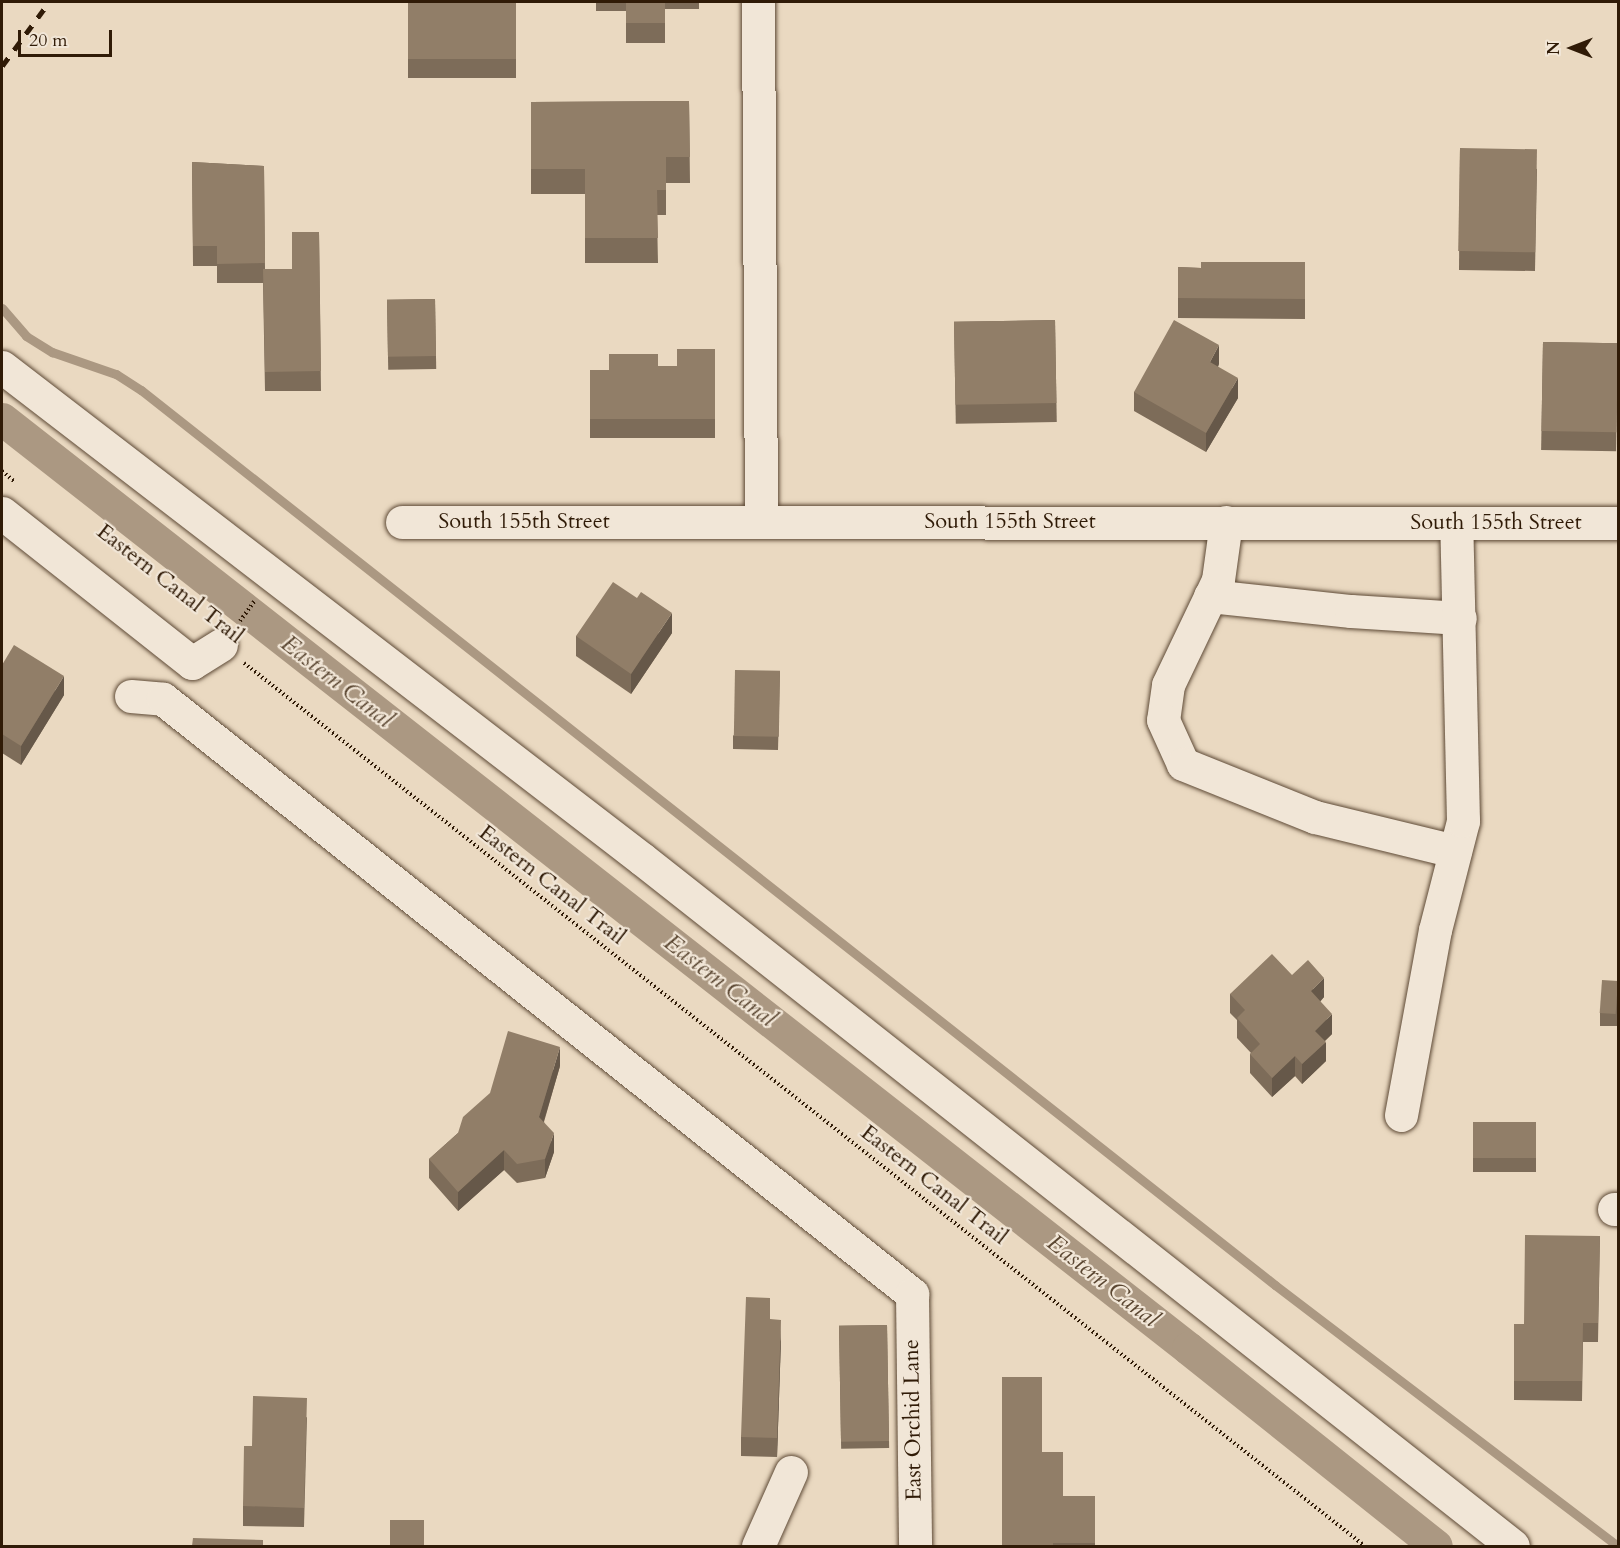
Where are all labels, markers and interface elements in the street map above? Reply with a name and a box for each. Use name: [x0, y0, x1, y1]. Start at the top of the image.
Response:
scale bar: [21, 18, 116, 56]
north arrow: [1542, 18, 1602, 78]
text: 20 m: [29, 28, 68, 53]
text: N: [1543, 41, 1565, 55]
street label: South 155th Street: [438, 509, 610, 535]
street label: South 155th Street: [924, 509, 1096, 535]
street label: South 155th Street: [1410, 510, 1582, 536]
street label: Eastern Canal Trail: [91, 518, 249, 650]
water label: Eastern Canal: [275, 629, 399, 735]
street label: Eastern Canal Trail: [473, 819, 631, 951]
water label: Eastern Canal: [658, 928, 782, 1034]
street label: Eastern Canal Trail: [855, 1119, 1013, 1251]
water label: Eastern Canal: [1041, 1228, 1165, 1334]
street label: East Orchid Lane: [898, 1339, 928, 1501]

